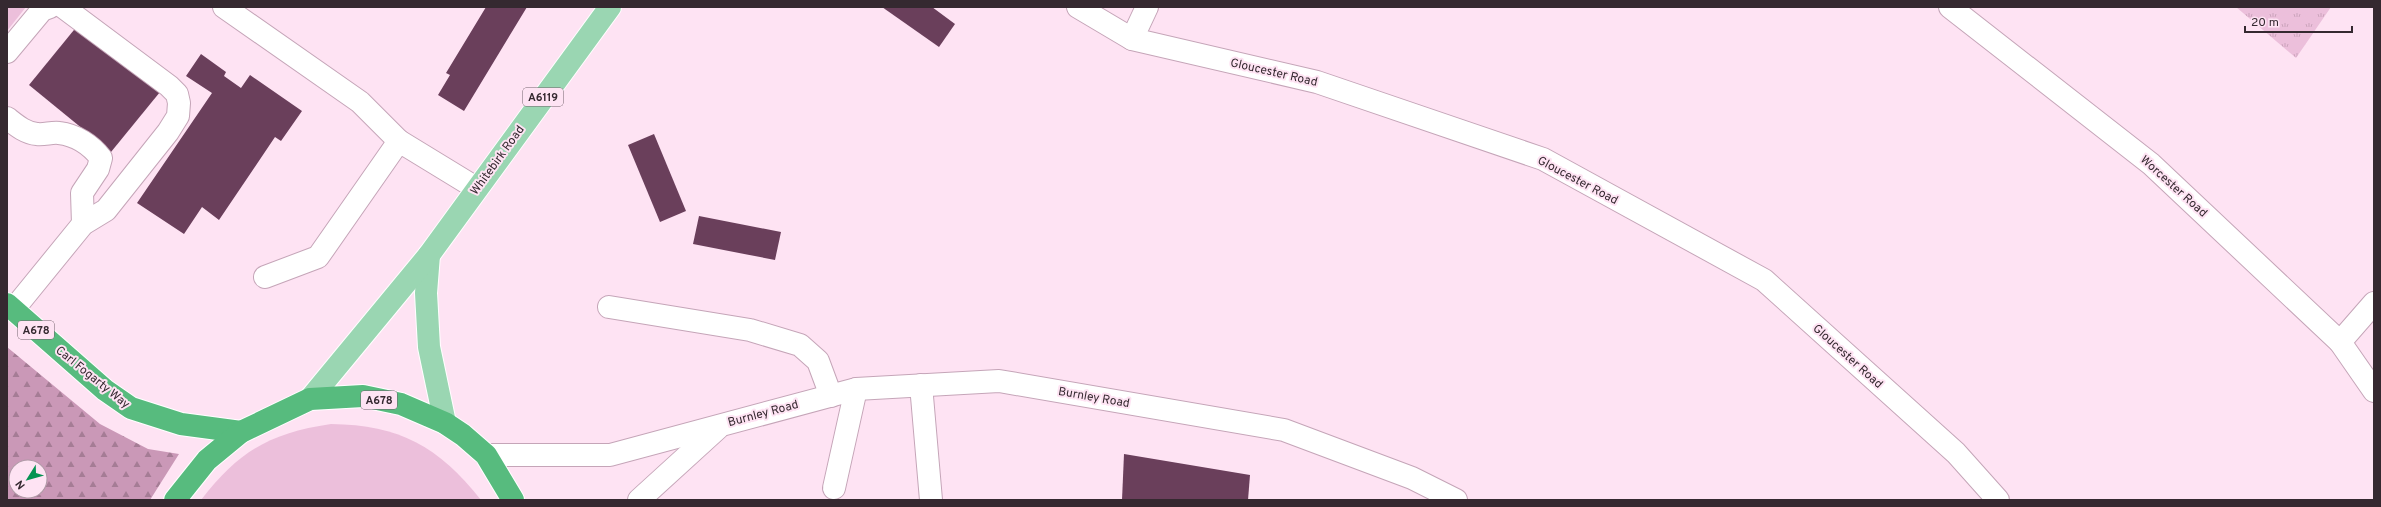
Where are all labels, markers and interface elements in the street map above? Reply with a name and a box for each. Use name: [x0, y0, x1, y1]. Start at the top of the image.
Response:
scale bar: [2245, 8, 2352, 34]
text: 20 m: [2251, 15, 2279, 31]
street label: Gloucester Road: [1229, 55, 1319, 91]
road number: A6119: [523, 88, 563, 106]
street label: Whitebirk Road: [467, 123, 528, 199]
street label: Worcester Road: [2136, 152, 2210, 221]
street label: Gloucester Road: [1534, 153, 1621, 209]
road number: A678: [18, 321, 54, 339]
street label: Gloucester Road: [1809, 321, 1886, 392]
street label: Carl Fogarty Way: [52, 343, 133, 413]
street label: Burnley Road: [1057, 384, 1131, 412]
road number: A678: [361, 391, 397, 409]
street label: Burnley Road: [726, 397, 800, 431]
north arrow: [8, 459, 48, 499]
text: N: [13, 477, 29, 492]

